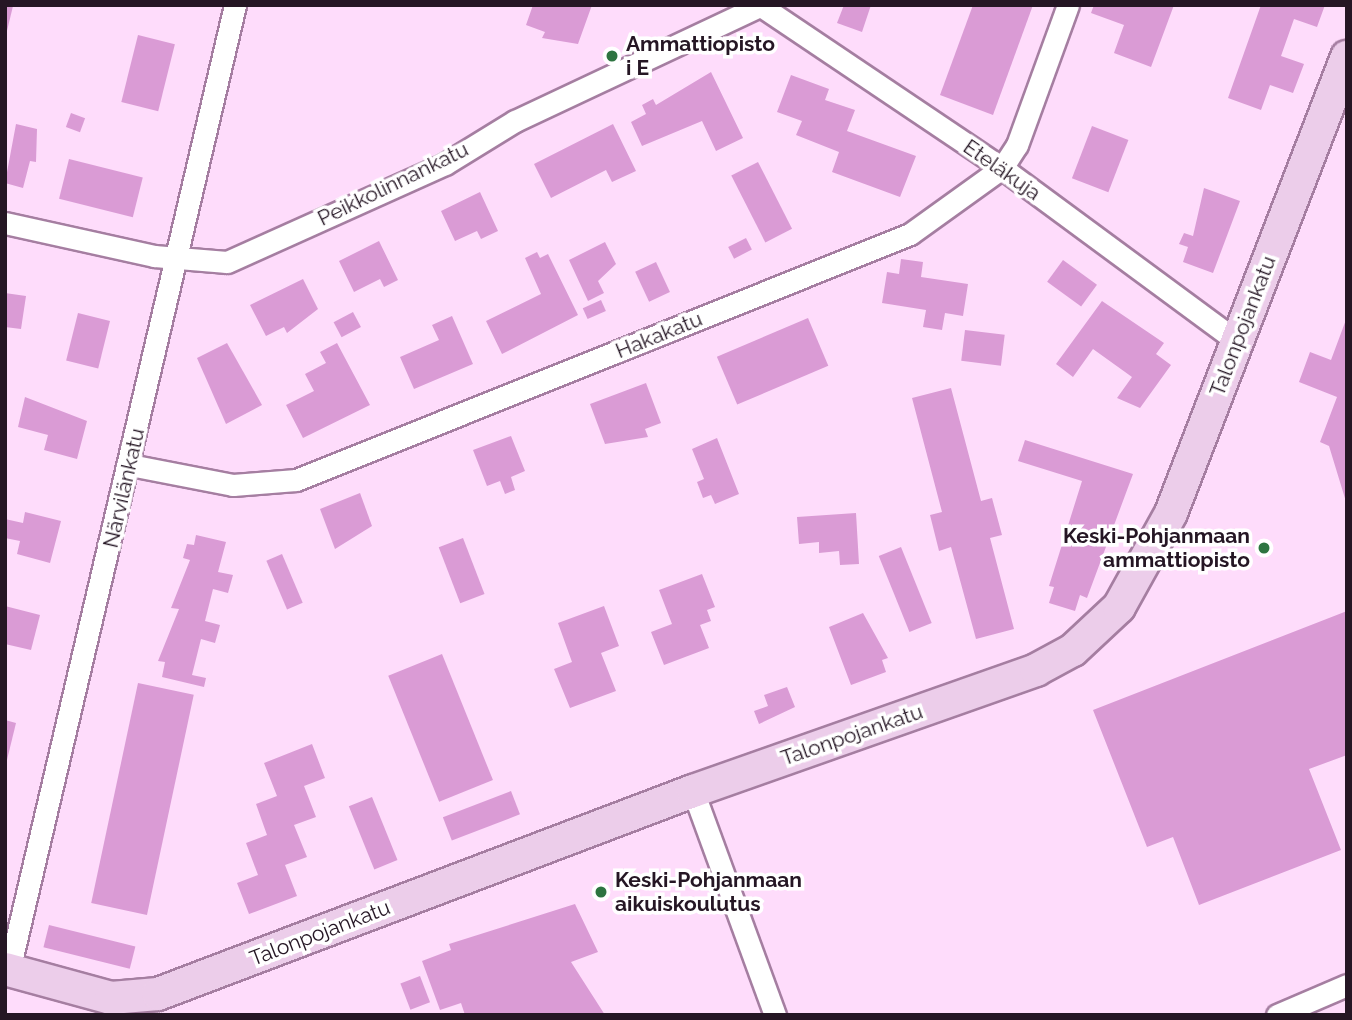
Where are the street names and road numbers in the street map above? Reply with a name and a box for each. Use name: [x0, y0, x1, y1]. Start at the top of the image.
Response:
street label: Eteläkuja: [958, 134, 1046, 206]
street label: Peikkolinnankatu: [314, 137, 472, 231]
street label: Talonpojankatu: [1205, 252, 1281, 400]
street label: Hakakatu: [612, 306, 706, 364]
street label: Närvilänkatu: [98, 426, 150, 550]
street label: Talonpojankatu: [778, 699, 926, 771]
street label: Talonpojankatu: [246, 895, 394, 971]

